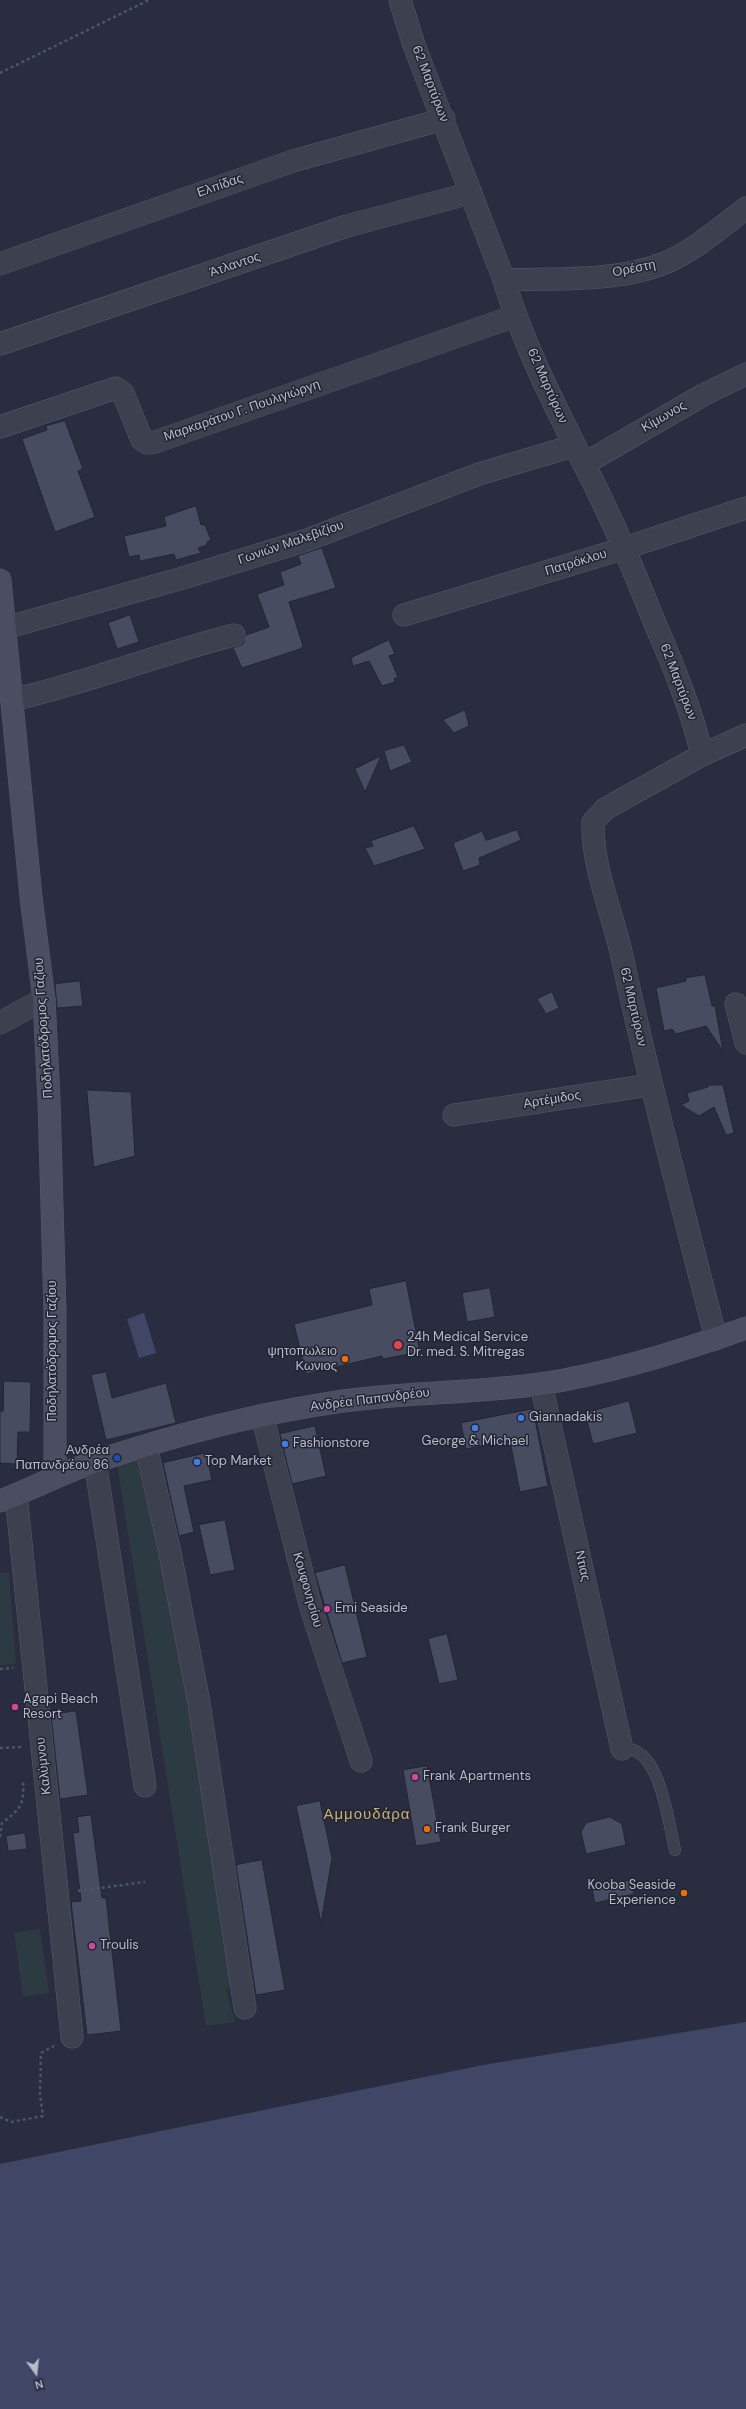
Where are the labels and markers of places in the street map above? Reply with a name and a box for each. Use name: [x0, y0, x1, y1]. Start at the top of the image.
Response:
place label: 24h Medical Service Dr. med. S. Mitregas: [407, 1330, 528, 1361]
marker: 24h Medical Service Dr. med. S. Mitregas: [392, 1339, 404, 1351]
place label: ψητοπωλειο Κωνιος: [268, 1344, 337, 1375]
marker: ψητοπωλειο Κωνιος: [340, 1354, 350, 1364]
place label: Giannadakis: [529, 1410, 602, 1426]
marker: Giannadakis: [516, 1413, 526, 1423]
marker: George & Michael: [470, 1423, 480, 1433]
place label: George & Michael: [422, 1434, 528, 1450]
place label: Fashionstore: [293, 1436, 370, 1452]
marker: Fashionstore: [280, 1439, 290, 1449]
place label: Ανδρέα Παπανδρέου 86: [15, 1443, 109, 1474]
marker: Ανδρέα Παπανδρέου 86: [112, 1453, 122, 1463]
place label: Top Market: [205, 1454, 272, 1470]
marker: Top Market: [192, 1457, 202, 1467]
place label: Emi Seaside: [335, 1601, 408, 1617]
marker: Emi Seaside: [322, 1604, 332, 1614]
place label: Agapi Beach Resort: [23, 1692, 98, 1723]
marker: Agapi Beach Resort: [10, 1702, 20, 1712]
place label: Frank Apartments: [423, 1769, 531, 1785]
marker: Frank Apartments: [410, 1772, 420, 1782]
place label: Frank Burger: [435, 1821, 510, 1837]
marker: Frank Burger: [422, 1824, 432, 1834]
place label: Kooba Seaside Experience: [588, 1878, 676, 1909]
marker: Kooba Seaside Experience: [679, 1888, 689, 1898]
place label: Troulis: [100, 1938, 139, 1954]
marker: Troulis: [87, 1941, 97, 1951]

